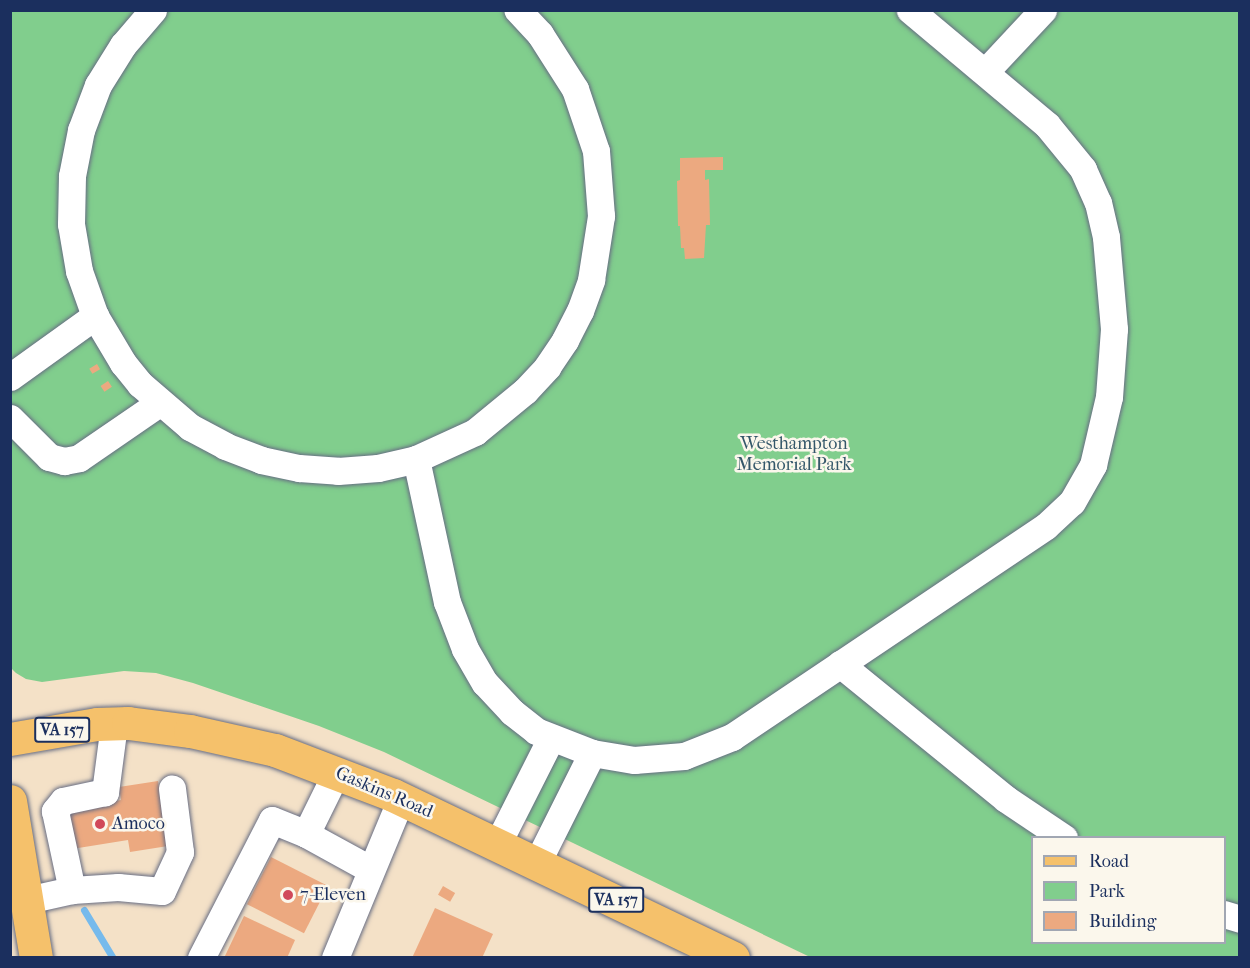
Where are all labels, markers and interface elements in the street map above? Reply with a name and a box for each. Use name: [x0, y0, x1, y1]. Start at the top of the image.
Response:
park label: Westhampton Memorial Park: [737, 434, 851, 476]
road number: VA 157: [34, 717, 90, 743]
street label: Gaskins Road: [332, 763, 436, 823]
place label: Amoco: [112, 813, 165, 835]
marker: Amoco: [93, 817, 107, 831]
legend: [1031, 836, 1226, 944]
text: Road: [1089, 851, 1129, 872]
text: Park: [1089, 881, 1125, 902]
place label: 7-Eleven: [300, 884, 366, 906]
road number: VA 157: [588, 887, 644, 913]
marker: 7-Eleven: [281, 888, 295, 902]
text: Building: [1089, 911, 1156, 932]

